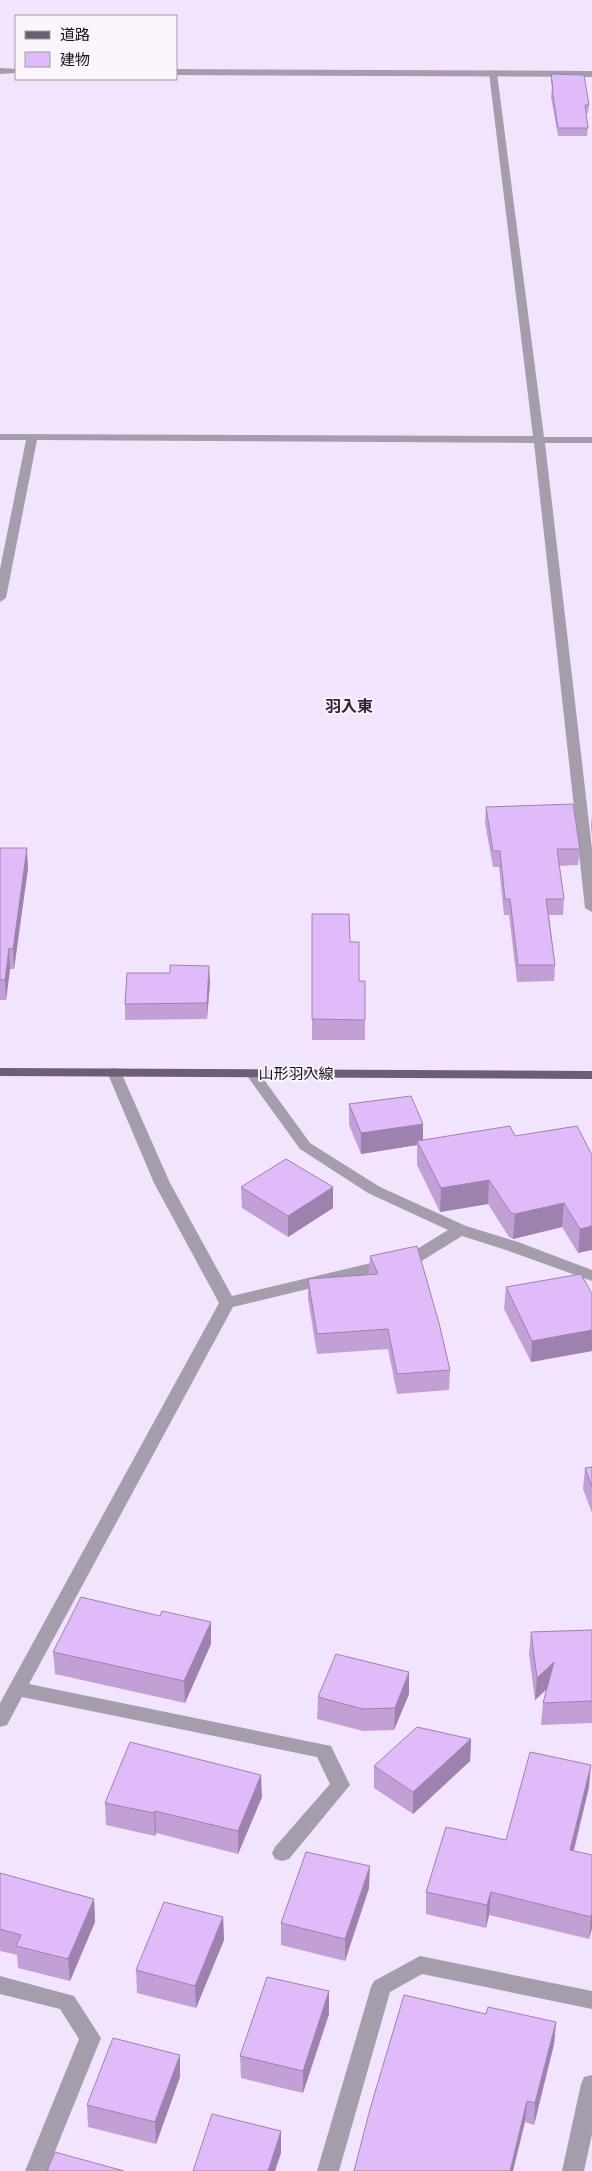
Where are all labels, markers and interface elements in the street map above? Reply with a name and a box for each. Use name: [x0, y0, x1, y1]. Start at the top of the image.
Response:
legend: [15, 15, 178, 80]
text: 道路: [60, 26, 90, 43]
text: 建物: [60, 51, 90, 68]
district label: 羽入東: [325, 697, 373, 715]
street label: 山形羽入線: [258, 1065, 334, 1082]

